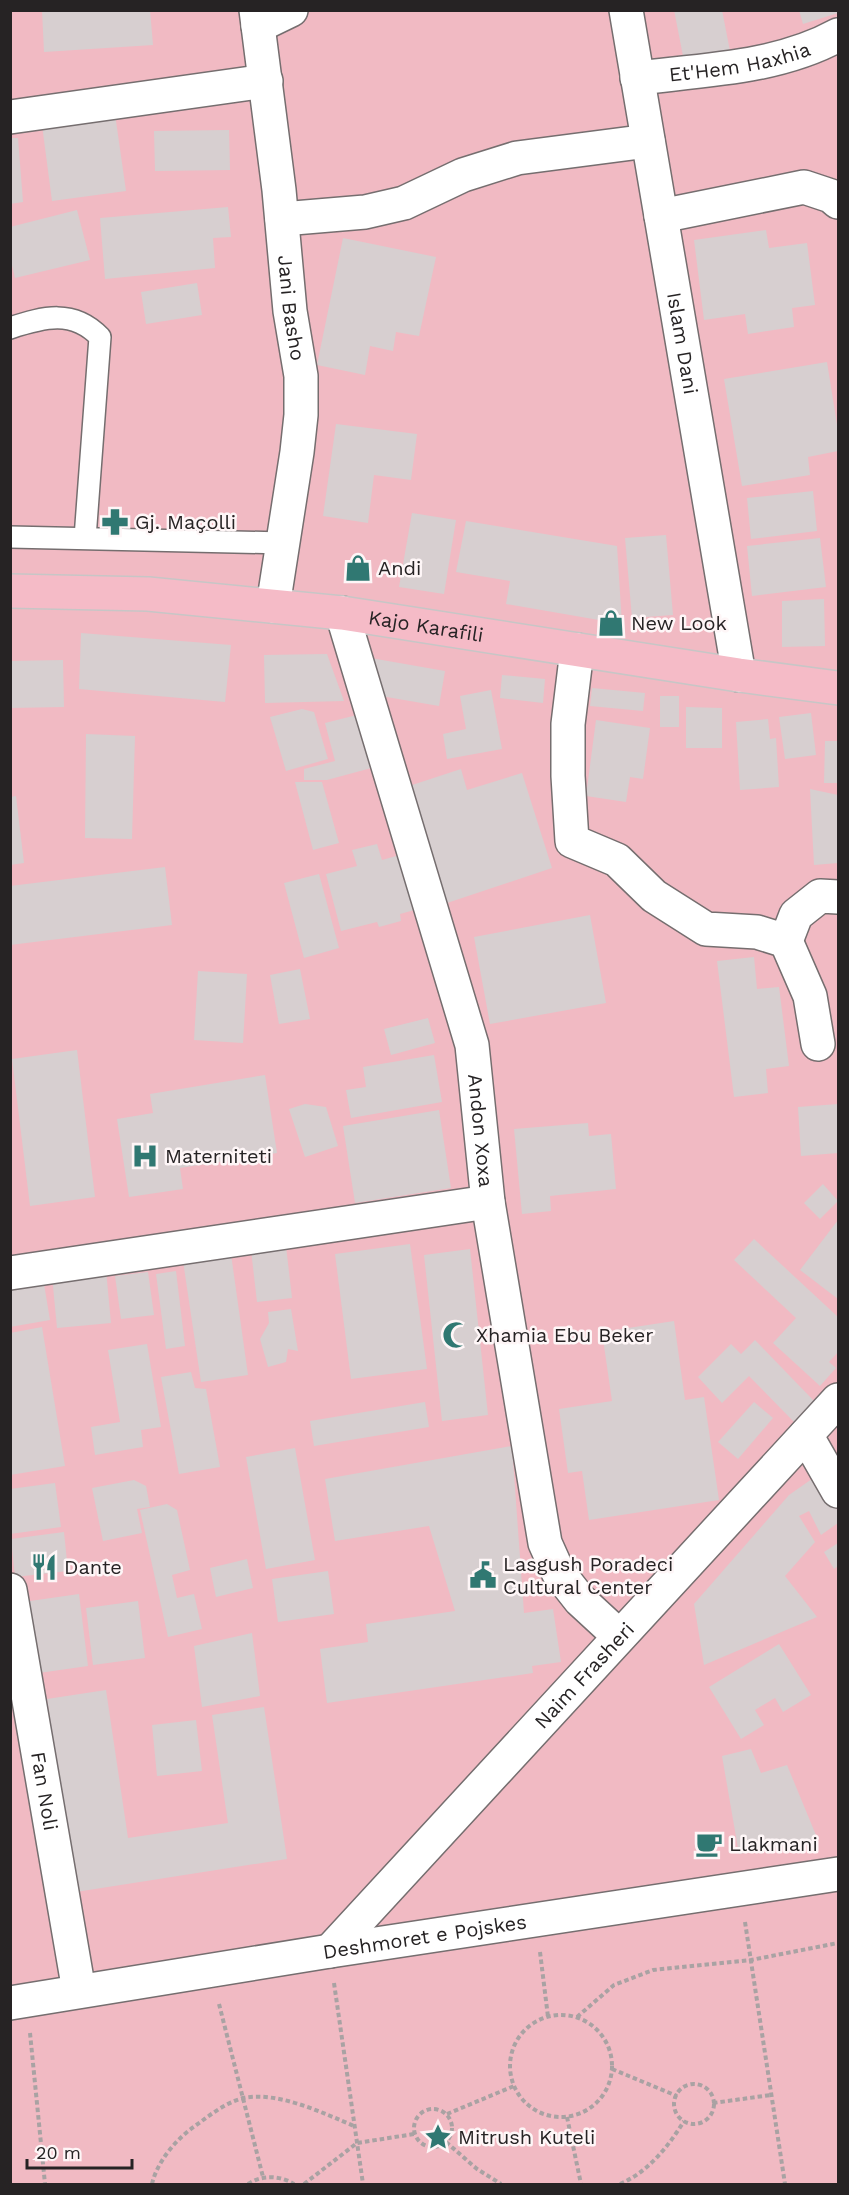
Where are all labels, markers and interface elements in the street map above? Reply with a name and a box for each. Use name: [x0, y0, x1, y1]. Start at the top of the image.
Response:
street label: Et'Hem Haxhia: [668, 37, 814, 86]
street label: Jani Basho: [273, 254, 310, 362]
street label: Islam Dani: [662, 290, 703, 396]
pharmacy icon: Gj. Maçolli: [100, 507, 130, 537]
place label: Gj. Maçolli: [135, 510, 236, 534]
shop icon: Andi: [343, 553, 373, 583]
place label: Andi: [378, 556, 421, 580]
street label: Kajo Karafili: [367, 605, 485, 647]
shop icon: New Look: [596, 608, 626, 638]
place label: New Look: [631, 611, 727, 635]
street label: Andon Xoxa: [463, 1073, 498, 1188]
hospital icon: Materniteti: [130, 1141, 160, 1171]
place label: Materniteti: [165, 1144, 272, 1168]
mosque icon: Xhamia Ebu Beker: [441, 1320, 471, 1350]
place label: Xhamia Ebu Beker: [476, 1323, 654, 1347]
restaurant icon: Dante: [29, 1552, 59, 1582]
place label: Lasgush Poradeci Cultural Center: [503, 1552, 673, 1599]
place label: Dante: [64, 1555, 122, 1579]
public building icon: Lasgush Poradeci Cultural Center: [468, 1560, 498, 1590]
street label: Naim Frasheri: [529, 1617, 639, 1733]
street label: Fan Noli: [26, 1750, 63, 1832]
cafe icon: Llakmani: [694, 1829, 724, 1859]
place label: Llakmani: [729, 1832, 818, 1856]
street label: Deshmoret e Pojskes: [321, 1909, 528, 1964]
place icon: Mitrush Kuteli: [423, 2122, 453, 2152]
place label: Mitrush Kuteli: [458, 2125, 595, 2149]
scale bar: [27, 2132, 132, 2170]
text: 20 m: [36, 2142, 81, 2163]

